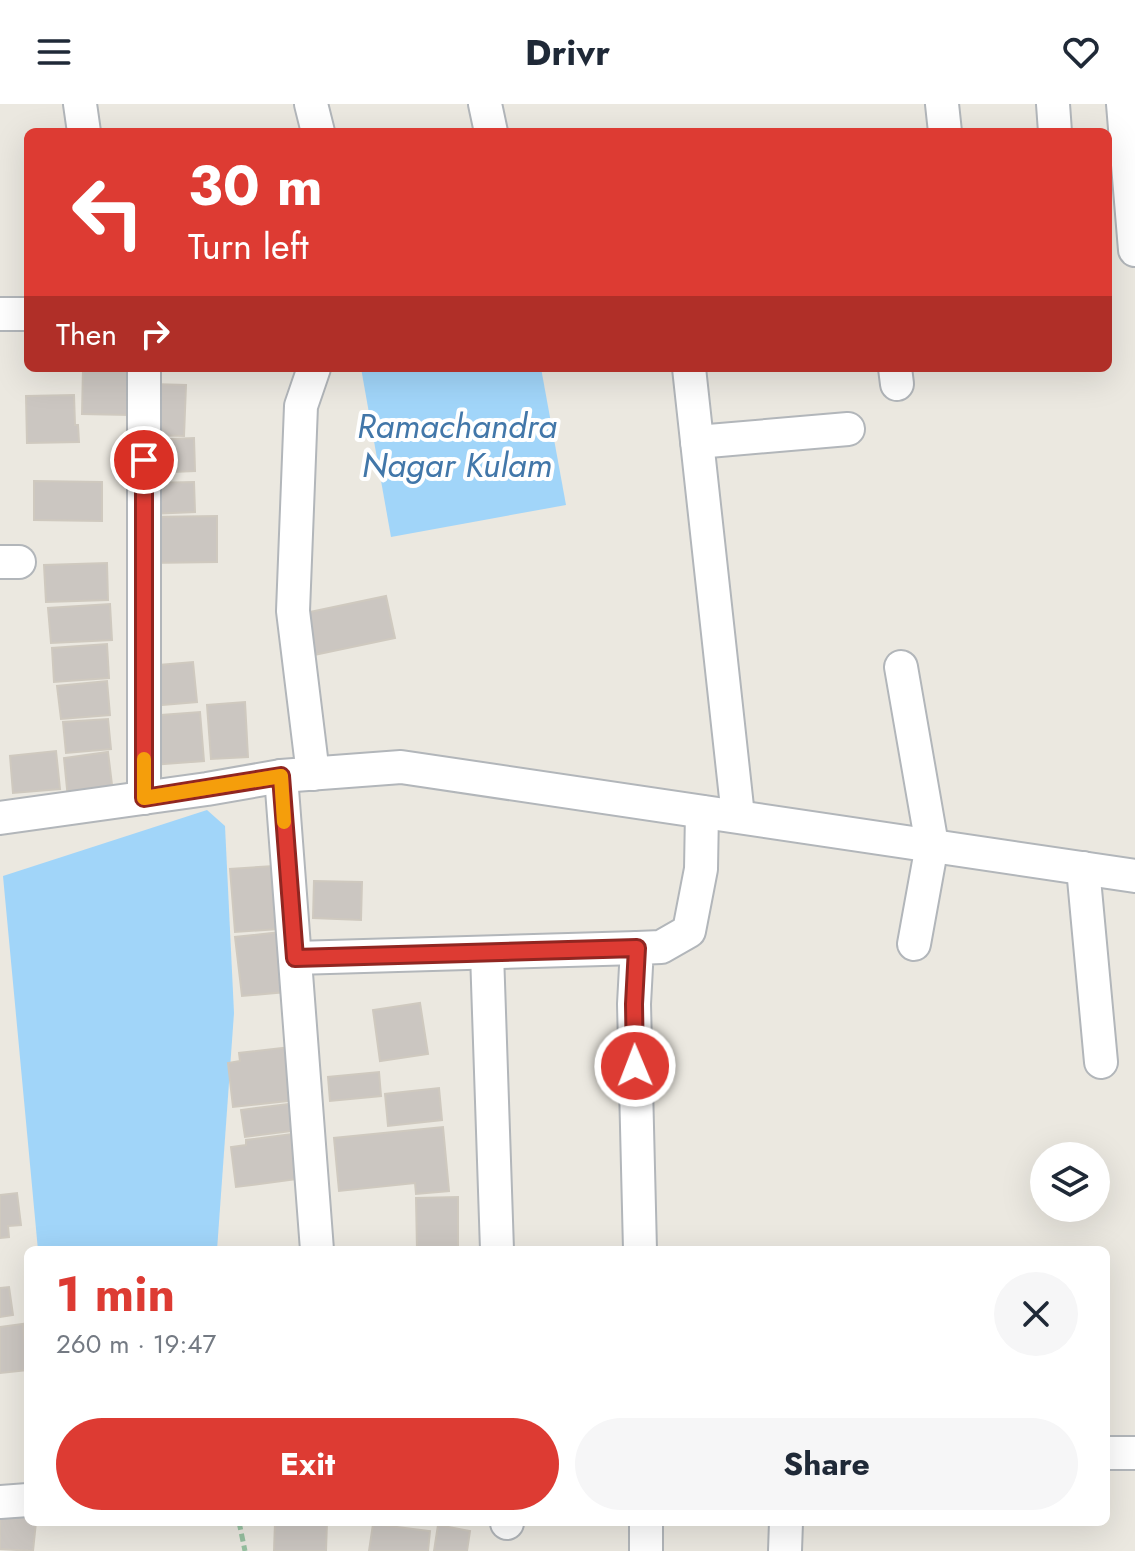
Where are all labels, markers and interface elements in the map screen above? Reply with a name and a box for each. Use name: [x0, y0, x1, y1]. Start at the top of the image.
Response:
text: Drivr: [525, 26, 610, 78]
icon: menu: [32, 30, 76, 74]
icon: heart: [1059, 30, 1103, 74]
text: 30 m: [188, 145, 323, 226]
icon: left: [56, 160, 160, 264]
text: Turn left: [188, 220, 309, 272]
icon: right: [133, 312, 177, 356]
text: Then: [56, 313, 117, 356]
water label: Ramachandra Nagar Kulam: [357, 402, 557, 490]
pin: [110, 426, 178, 494]
icon: arrive: [122, 438, 166, 482]
position arrow: [593, 1024, 677, 1108]
map controls: [1030, 1142, 1110, 1222]
button: layers: [1030, 1142, 1110, 1222]
text: 1 min: [56, 1260, 175, 1329]
button: close: [994, 1272, 1078, 1356]
text: 260 m · 19:47: [56, 1325, 216, 1363]
button: Exit: [56, 1418, 559, 1510]
button: Share: [575, 1418, 1078, 1510]

